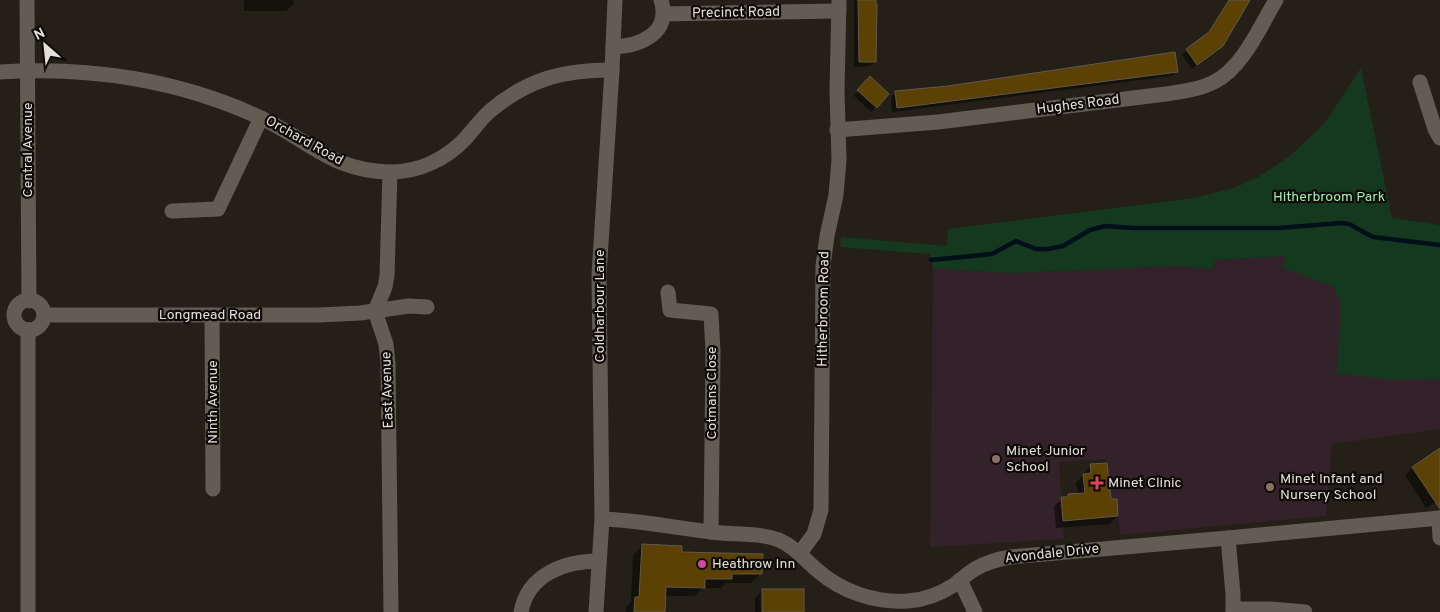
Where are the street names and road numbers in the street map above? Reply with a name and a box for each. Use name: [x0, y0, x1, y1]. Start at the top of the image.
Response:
street label: Precinct Road: [692, 4, 780, 22]
street label: Hughes Road: [1036, 91, 1120, 119]
street label: Central Avenue: [20, 103, 37, 197]
street label: Orchard Road: [262, 113, 346, 169]
street label: Coldharbour Lane: [592, 250, 609, 362]
street label: Hitherbroom Road: [814, 251, 834, 367]
street label: Longmead Road: [159, 307, 261, 324]
street label: Cotmans Close: [704, 346, 721, 440]
street label: East Avenue: [378, 351, 398, 429]
street label: Ninth Avenue: [205, 360, 222, 444]
street label: Avondale Drive: [1004, 541, 1100, 567]

